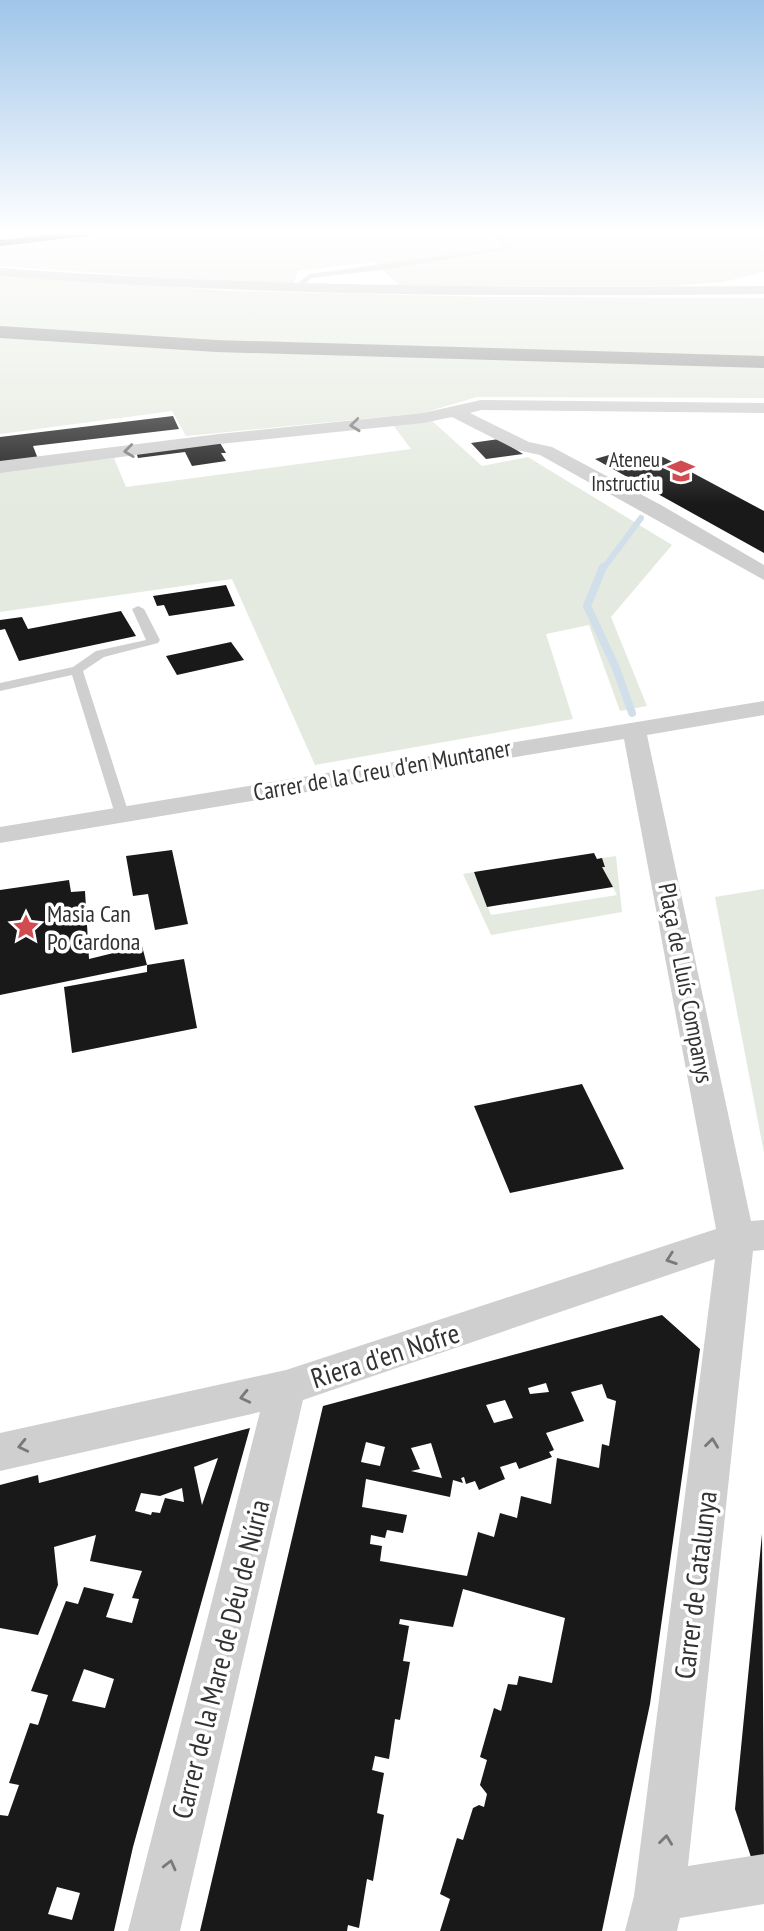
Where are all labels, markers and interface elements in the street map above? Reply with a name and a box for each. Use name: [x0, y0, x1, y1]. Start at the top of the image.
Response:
one-way arrow: [349, 417, 360, 432]
one-way arrow: [123, 443, 135, 458]
place label: Ateneu Instructiu: [591, 446, 660, 497]
school or university icon: Ateneu Instructiu: [666, 456, 696, 486]
street label: Carrer de la Creu d'en Muntaner: [251, 732, 514, 808]
street label: Plaça de Lluís Companys: [651, 880, 721, 1086]
place label: Masia Can Po Cardona: [47, 898, 140, 957]
place icon: Masia Can Po Cardona: [11, 912, 41, 942]
one-way arrow: [666, 1251, 678, 1265]
street label: Riera d'en Nofre: [306, 1314, 464, 1396]
one-way arrow: [239, 1389, 251, 1403]
one-way arrow: [704, 1437, 719, 1449]
one-way arrow: [17, 1438, 29, 1453]
street label: Carrer de Catalunya: [665, 1489, 725, 1681]
street label: Carrer de la Mare de Déu de Núria: [162, 1496, 278, 1822]
one-way arrow: [658, 1834, 673, 1845]
one-way arrow: [162, 1859, 177, 1871]

